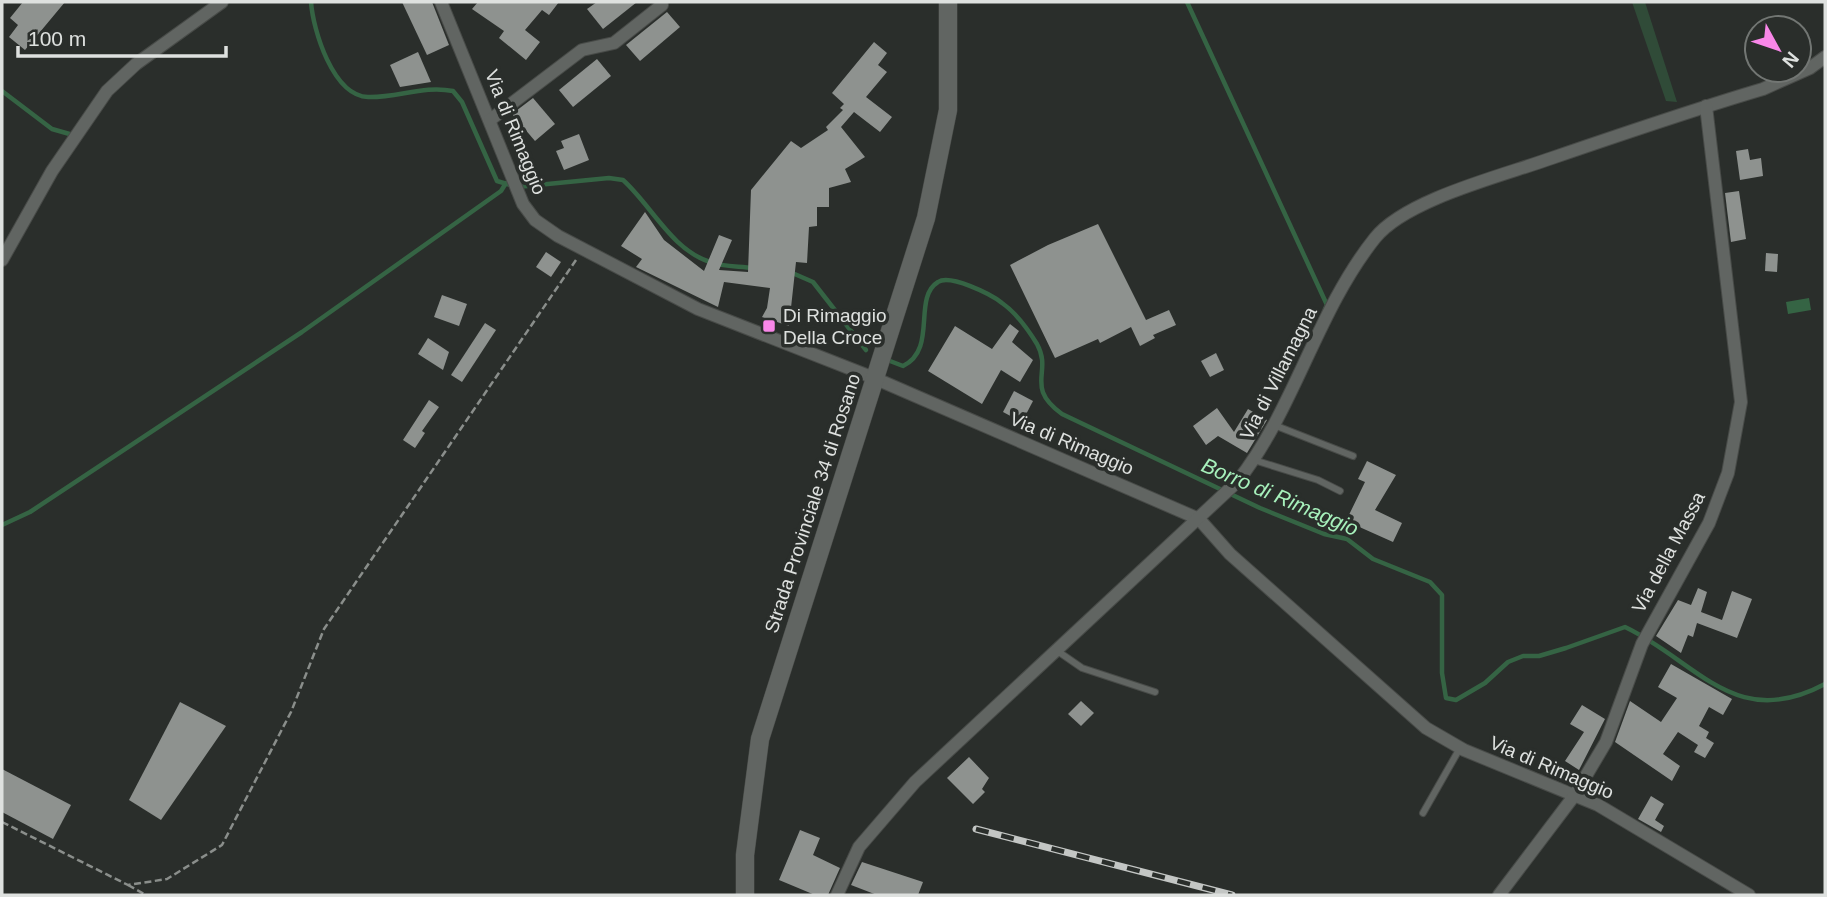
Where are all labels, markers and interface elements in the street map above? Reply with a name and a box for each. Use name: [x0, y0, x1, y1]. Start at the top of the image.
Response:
scale bar: [18, 14, 226, 58]
north arrow: [1743, 14, 1813, 84]
text: 100 m: [28, 27, 86, 50]
text: N: [1778, 48, 1803, 72]
street label: Via di Rimaggio: [481, 67, 550, 198]
street label: Via di Villamagna: [1236, 303, 1321, 443]
place label: Di Rimaggio Della Croce: [783, 305, 886, 348]
marker: Di Rimaggio Della Croce: [761, 318, 777, 334]
street label: Strada Provinciale 34 di Rosano: [761, 371, 864, 635]
street label: Via di Rimaggio: [1007, 408, 1137, 479]
water label: Borro di Rimaggio: [1198, 453, 1362, 540]
street label: Via della Massa: [1628, 488, 1709, 616]
street label: Via di Rimaggio: [1487, 732, 1617, 803]

